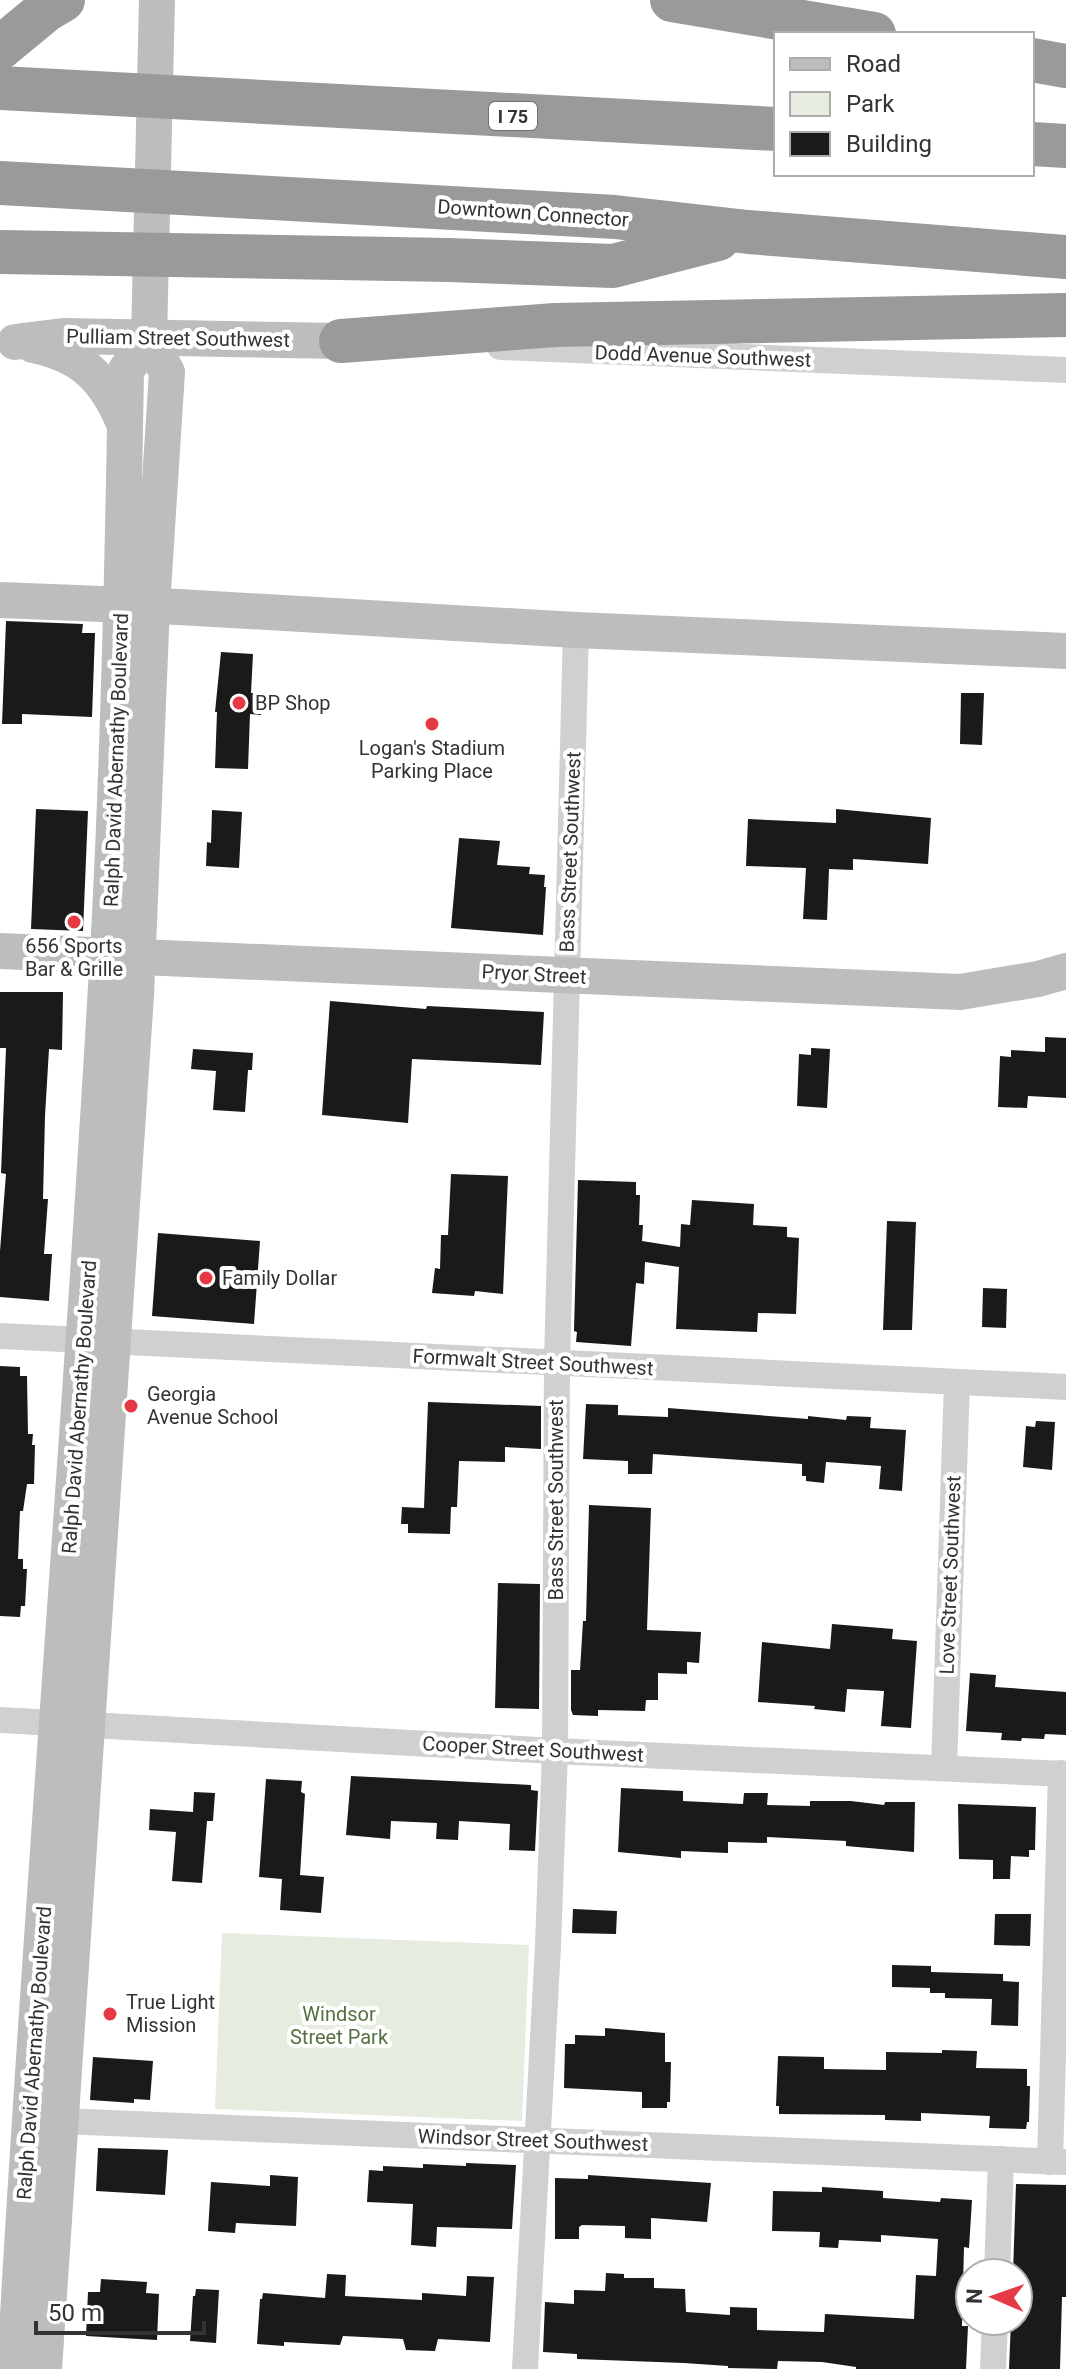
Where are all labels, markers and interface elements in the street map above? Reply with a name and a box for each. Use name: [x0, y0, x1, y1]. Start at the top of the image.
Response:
legend: [774, 32, 1034, 176]
text: Road: [846, 50, 901, 78]
text: Park: [846, 90, 895, 118]
road number: I 75: [489, 102, 537, 130]
text: Building: [846, 130, 932, 158]
street label: Downtown Connector: [437, 194, 630, 232]
street label: Pulliam Street Southwest: [66, 324, 290, 352]
street label: Dodd Avenue Southwest: [594, 340, 812, 372]
street label: Ralph David Abernathy Boulevard: [99, 613, 133, 907]
place label: BP Shop: [255, 691, 331, 715]
marker: BP Shop: [230, 694, 248, 712]
marker: Logan's Stadium Parking Place: [423, 715, 441, 733]
place label: Logan's Stadium Parking Place: [359, 736, 505, 783]
street label: Bass Street Southwest: [554, 751, 586, 953]
marker: 656 Sports Bar & Grille: [65, 913, 83, 931]
place label: 656 Sports Bar & Grille: [25, 934, 123, 981]
street label: Pryor Street: [481, 959, 587, 989]
street label: Ralph David Abernathy Boulevard: [57, 1260, 101, 1554]
place label: Family Dollar: [222, 1266, 337, 1290]
marker: Family Dollar: [197, 1269, 215, 1287]
street label: Formwalt Street Southwest: [412, 1344, 654, 1380]
place label: Georgia Avenue School: [147, 1382, 278, 1429]
marker: Georgia Avenue School: [122, 1397, 140, 1415]
street label: Bass Street Southwest: [544, 1399, 568, 1601]
street label: Love Street Southwest: [935, 1475, 965, 1675]
street label: Cooper Street Southwest: [422, 1731, 644, 1767]
street label: Ralph David Abernathy Boulevard: [12, 1906, 56, 2200]
place label: True Light Mission: [126, 1990, 215, 2037]
park label: Windsor Street Park: [290, 2002, 389, 2049]
marker: True Light Mission: [101, 2005, 119, 2023]
street label: Windsor Street Southwest: [417, 2124, 649, 2156]
north arrow: [954, 2257, 1034, 2337]
scale bar: [36, 2285, 204, 2335]
text: N: [962, 2288, 987, 2305]
text: 50 m: [48, 2299, 102, 2327]

